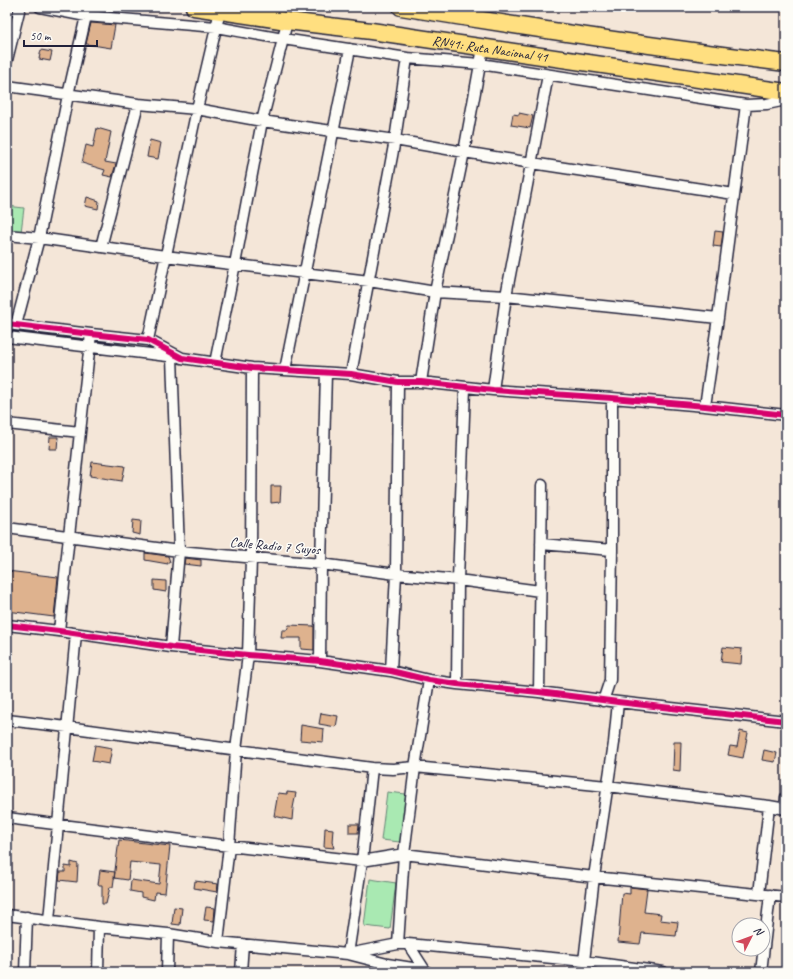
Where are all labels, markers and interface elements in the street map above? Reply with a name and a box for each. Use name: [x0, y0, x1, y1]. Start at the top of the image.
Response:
scale bar: [24, 22, 97, 48]
text: 50 m: [30, 28, 52, 44]
street label: RN41: Ruta Nacional 41: [431, 32, 550, 65]
street label: Calle Radio 7 Suyos: [229, 534, 322, 559]
north arrow: [731, 917, 771, 957]
text: N: [751, 923, 767, 939]

